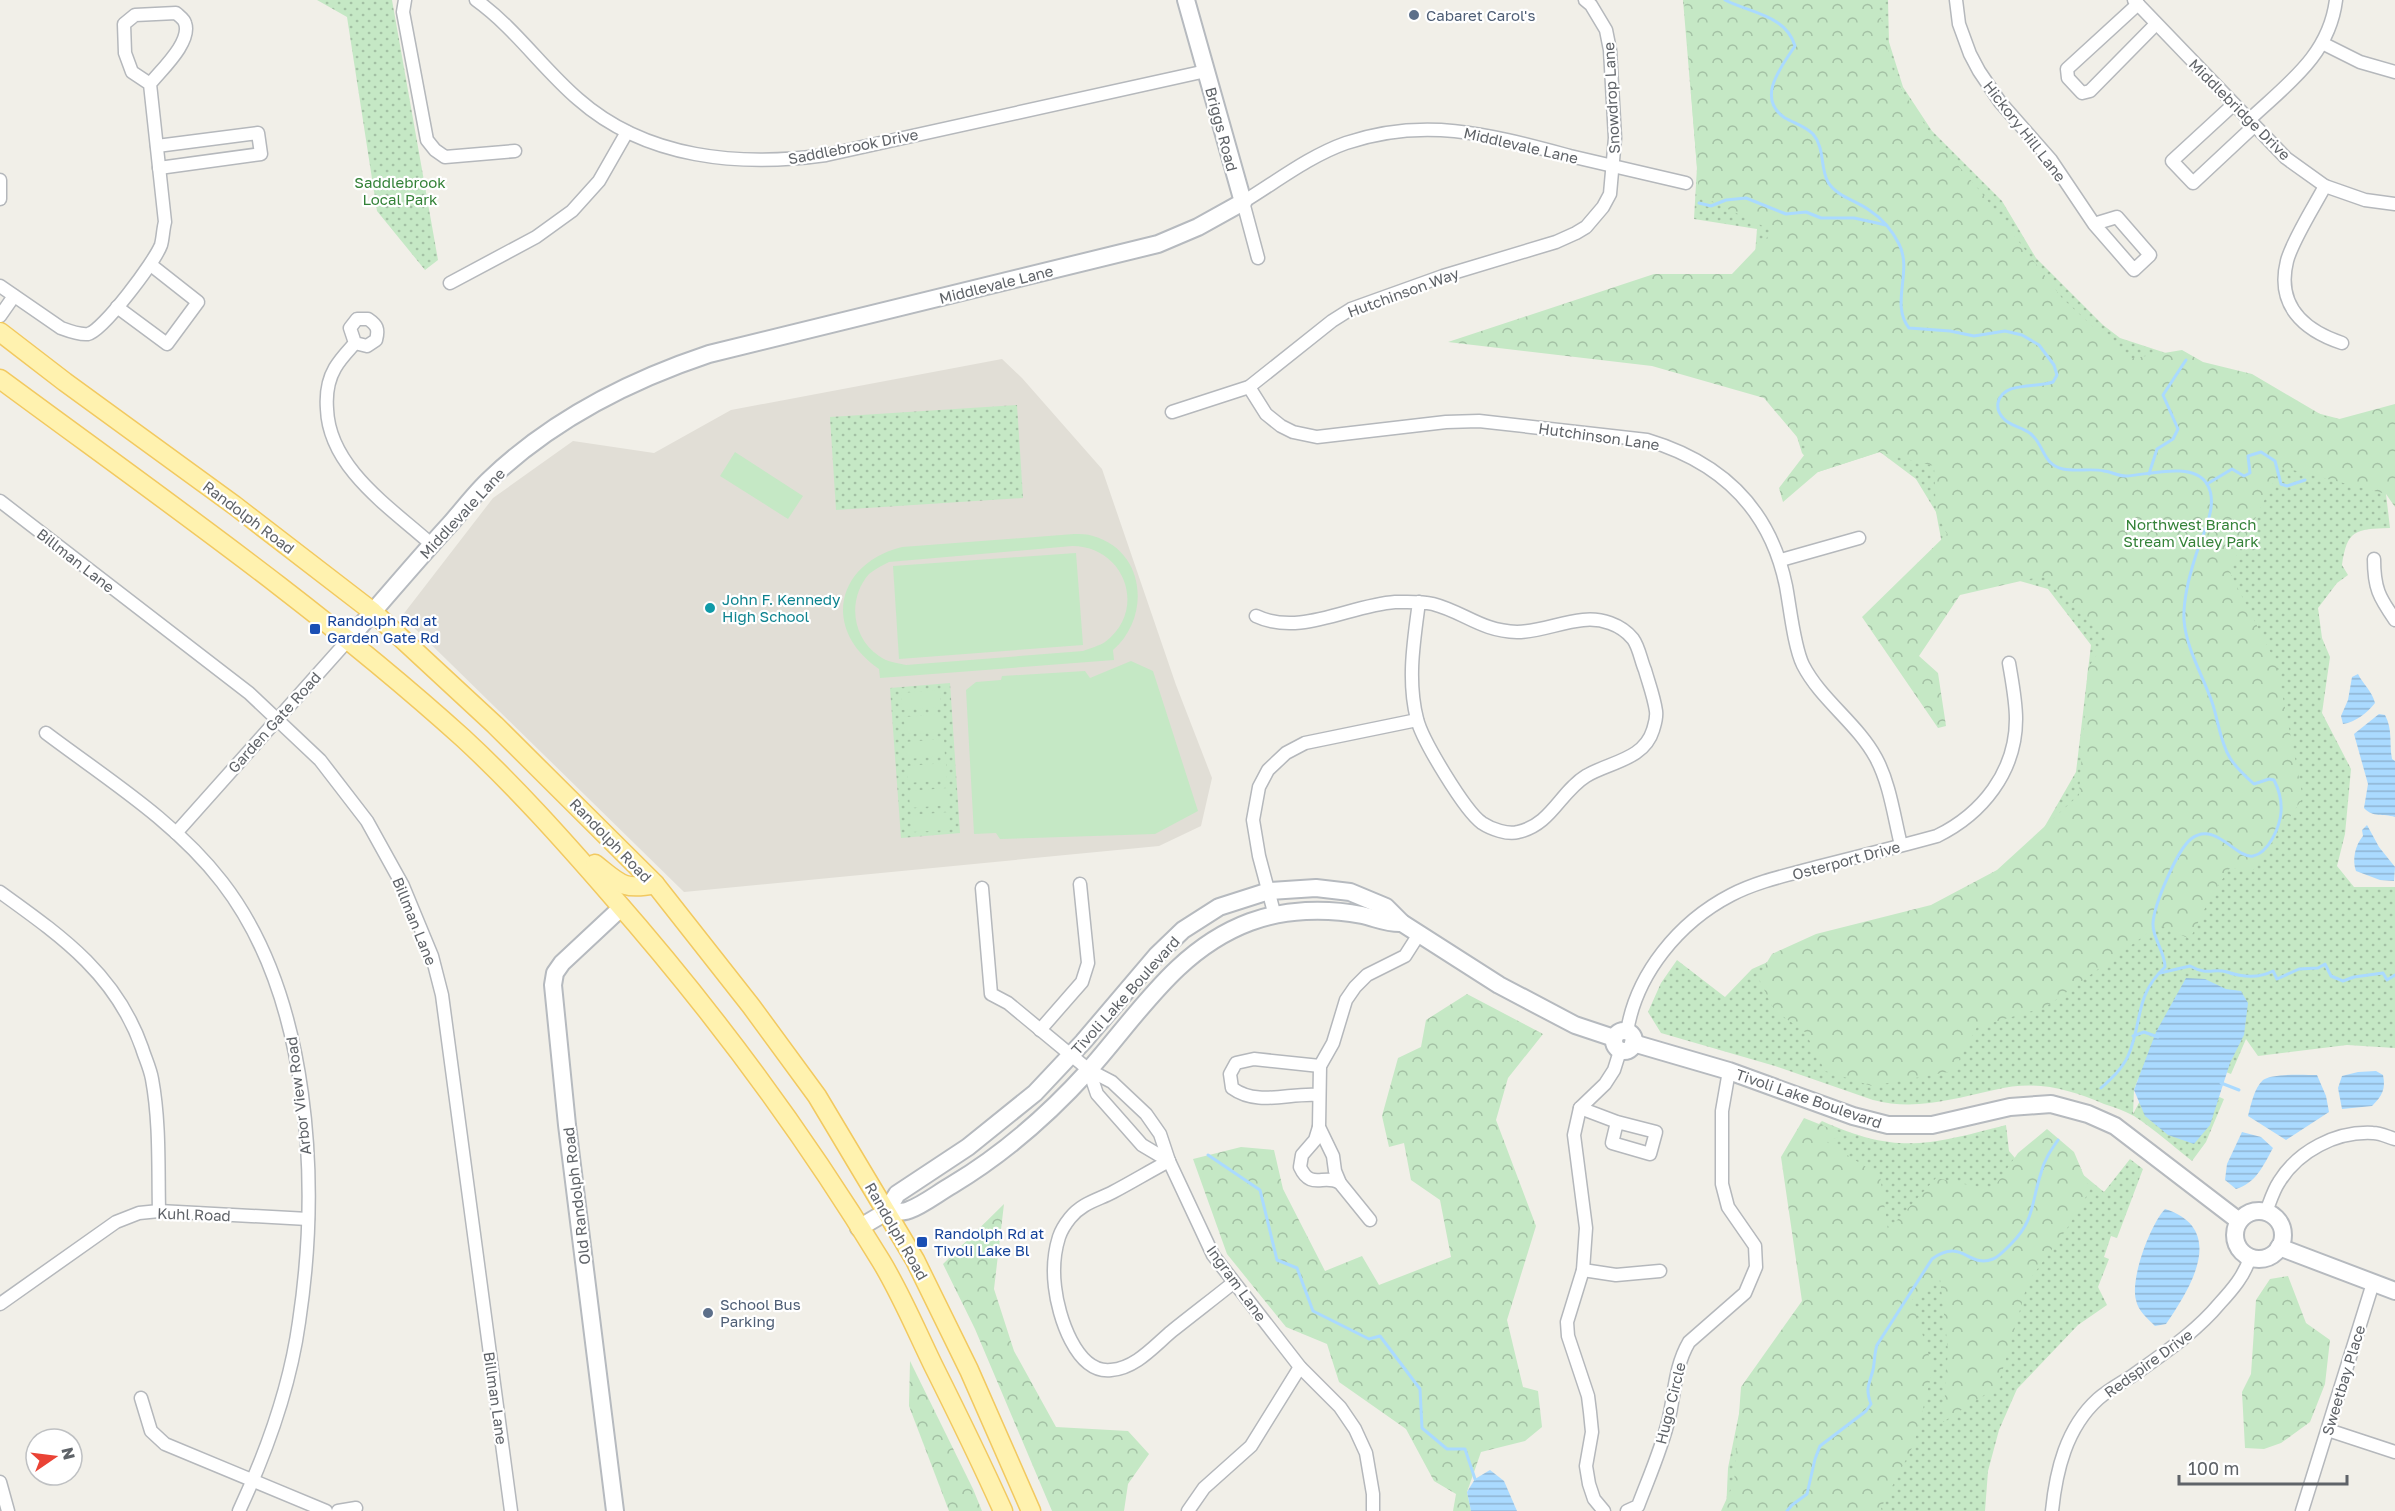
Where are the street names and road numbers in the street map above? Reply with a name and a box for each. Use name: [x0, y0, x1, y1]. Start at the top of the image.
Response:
street label: Snowdrop Lane: [1599, 41, 1623, 154]
street label: Middlebridge Drive: [2186, 55, 2295, 164]
street label: Hickory Hill Lane: [1980, 77, 2070, 185]
street label: Briggs Road: [1202, 85, 1242, 173]
street label: Middlevale Lane: [1462, 123, 1580, 167]
street label: Saddlebrook Drive: [786, 124, 920, 167]
street label: Middlevale Lane: [937, 261, 1055, 307]
street label: Hutchinson Way: [1345, 263, 1462, 321]
street label: Hutchinson Lane: [1537, 419, 1661, 453]
street label: Middlevale Lane: [416, 464, 509, 562]
street label: Randolph Road: [200, 477, 298, 557]
street label: Billman Lane: [34, 524, 119, 596]
street label: Garden Gate Road: [224, 668, 324, 776]
street label: Randolph Road: [566, 794, 656, 886]
street label: Osterport Drive: [1790, 837, 1902, 883]
street label: Billman Lane: [389, 874, 441, 968]
street label: Tivoli Lake Boulevard: [1067, 932, 1183, 1058]
street label: Arbor View Road: [282, 1036, 314, 1156]
street label: Tivoli Lake Boulevard: [1734, 1065, 1884, 1131]
street label: Old Randolph Road: [559, 1126, 593, 1266]
street label: Randolph Road: [862, 1179, 932, 1283]
street label: Kuhl Road: [157, 1204, 231, 1224]
street label: Ingram Lane: [1203, 1242, 1271, 1325]
street label: Sweetbay Place: [2318, 1322, 2368, 1437]
street label: Redspire Drive: [2100, 1325, 2196, 1401]
street label: Billman Lane: [481, 1350, 511, 1446]
street label: Hugo Circle: [1651, 1360, 1689, 1446]

